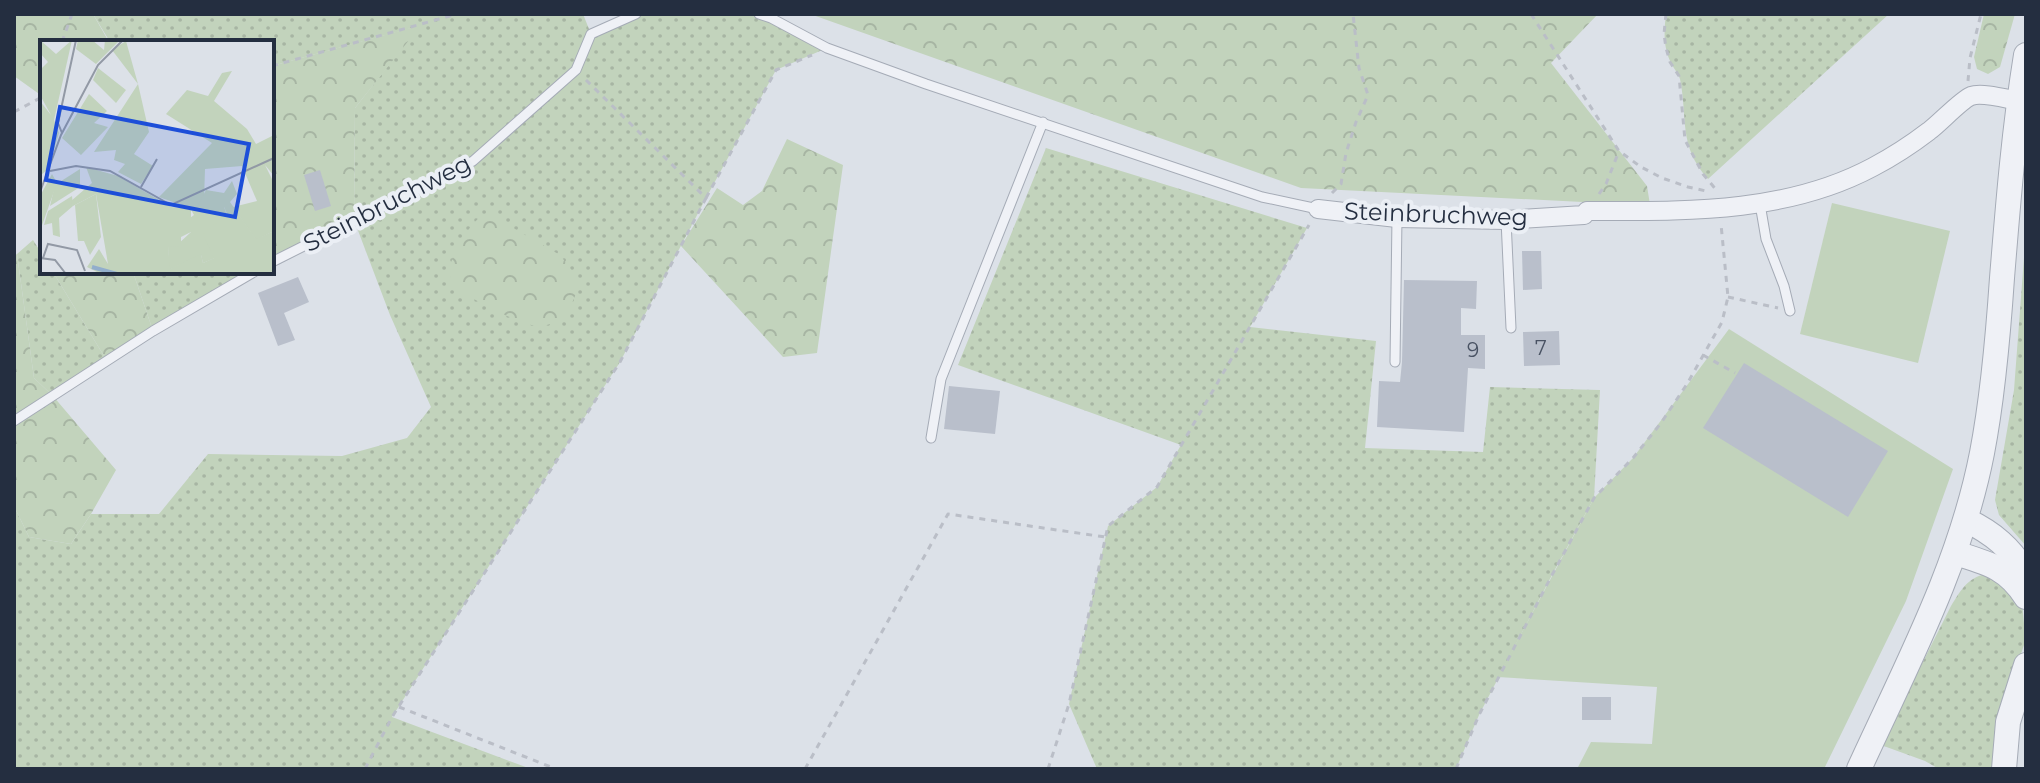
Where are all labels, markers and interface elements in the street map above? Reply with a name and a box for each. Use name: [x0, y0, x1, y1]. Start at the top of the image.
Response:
inset map: [40, 40, 274, 274]
street label: Steinbruchweg: [298, 148, 476, 258]
street label: Steinbruchweg: [1343, 196, 1529, 232]
house number: 7: [1535, 336, 1547, 360]
house number: 9: [1467, 338, 1479, 362]

